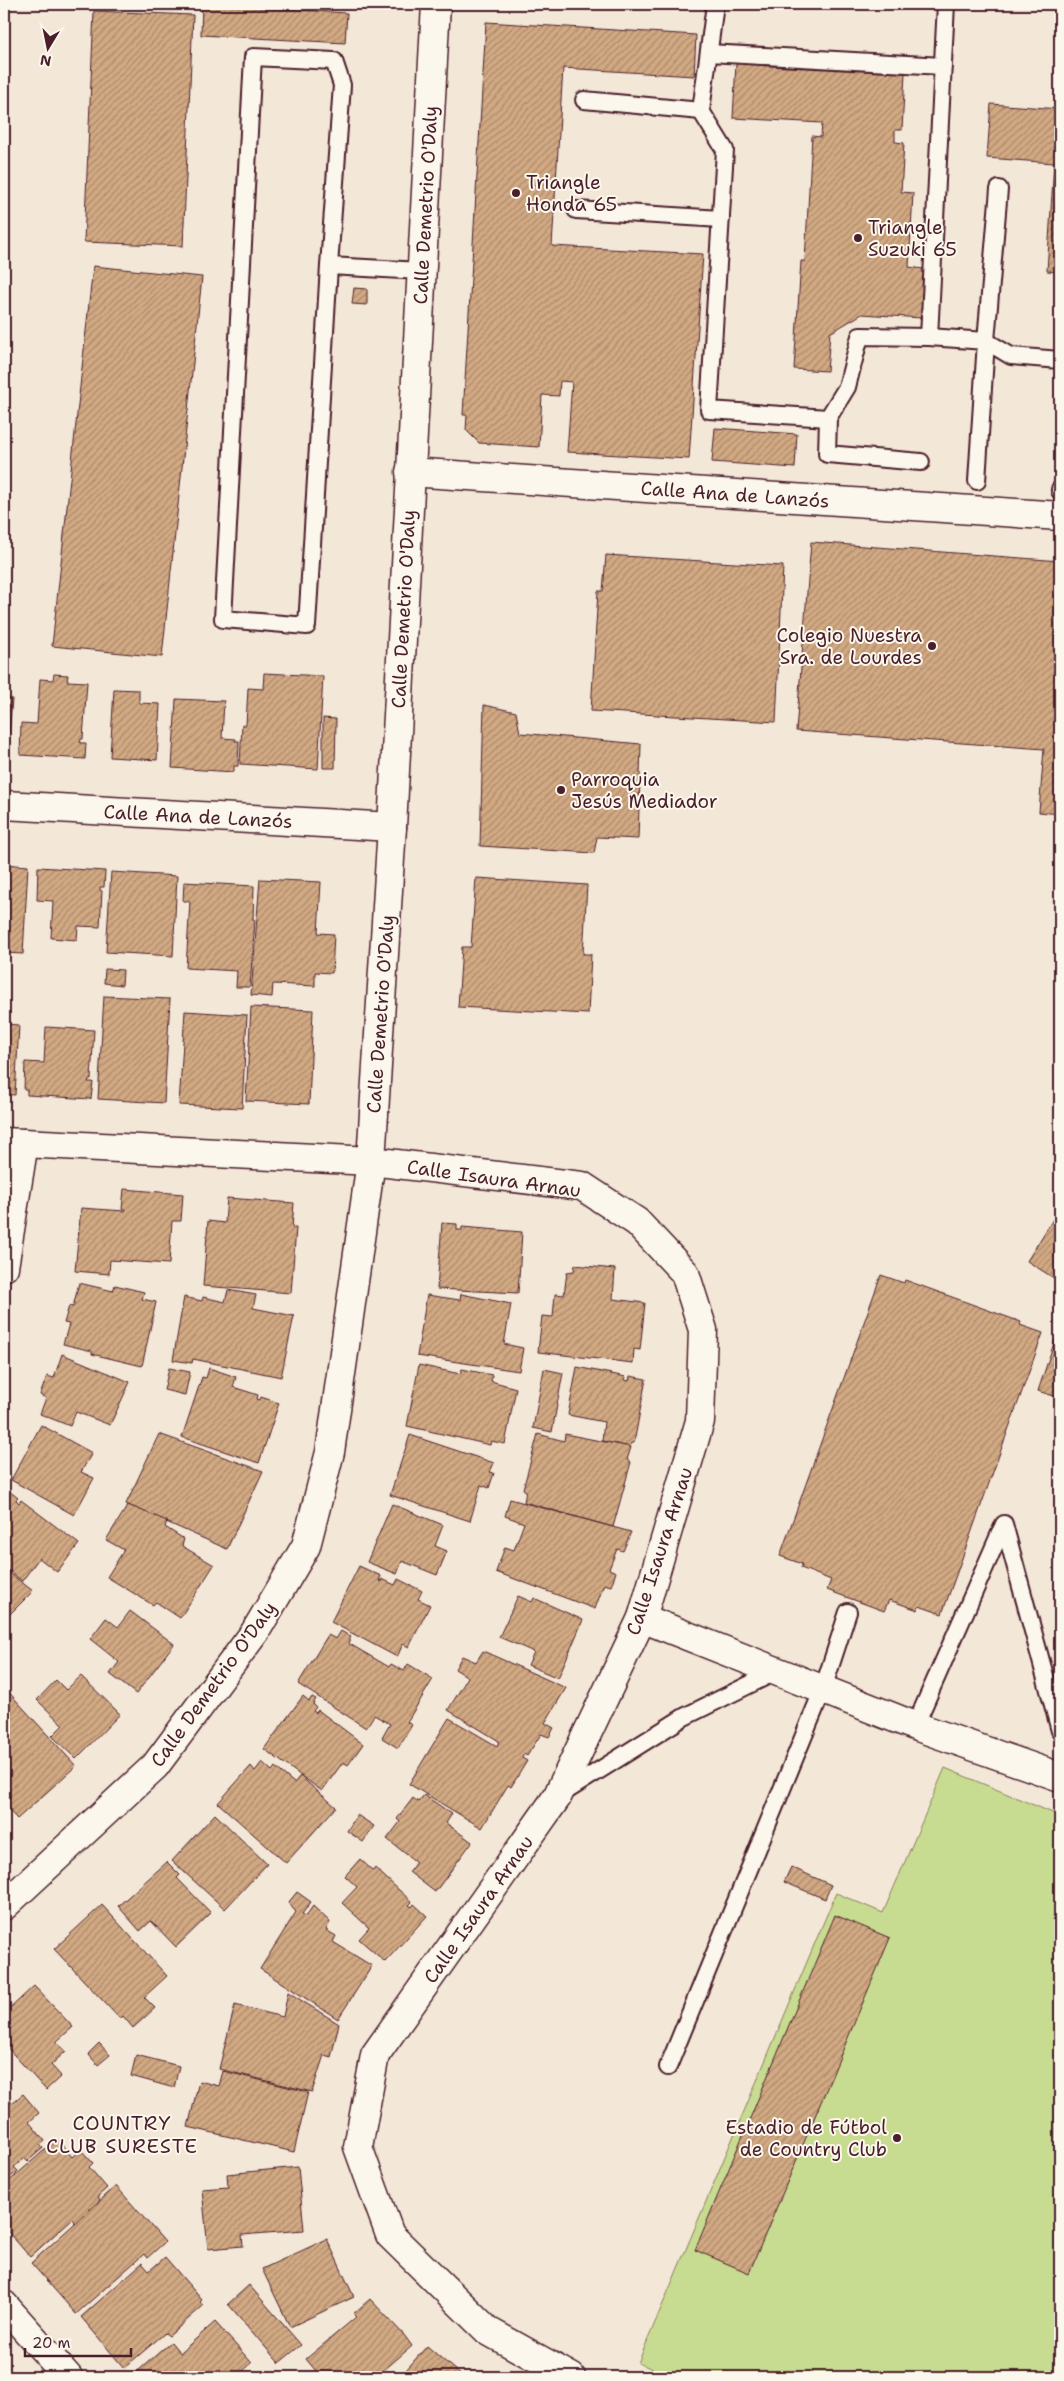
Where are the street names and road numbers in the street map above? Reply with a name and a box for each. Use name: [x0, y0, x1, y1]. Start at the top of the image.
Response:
street label: Calle Demetrio O'Daly: [408, 105, 443, 305]
street label: Calle Ana de Lanzós: [640, 475, 830, 514]
street label: Calle Demetrio O'Daly: [386, 509, 421, 709]
street label: Calle Ana de Lanzós: [103, 799, 293, 834]
street label: Calle Demetrio O'Daly: [361, 914, 400, 1114]
street label: Calle Isaura Arnau: [405, 1154, 582, 1203]
street label: Calle Isaura Arnau: [621, 1464, 698, 1638]
street label: Calle Demetrio O'Daly: [145, 1596, 282, 1772]
street label: Calle Isaura Arnau: [418, 1830, 539, 1988]

